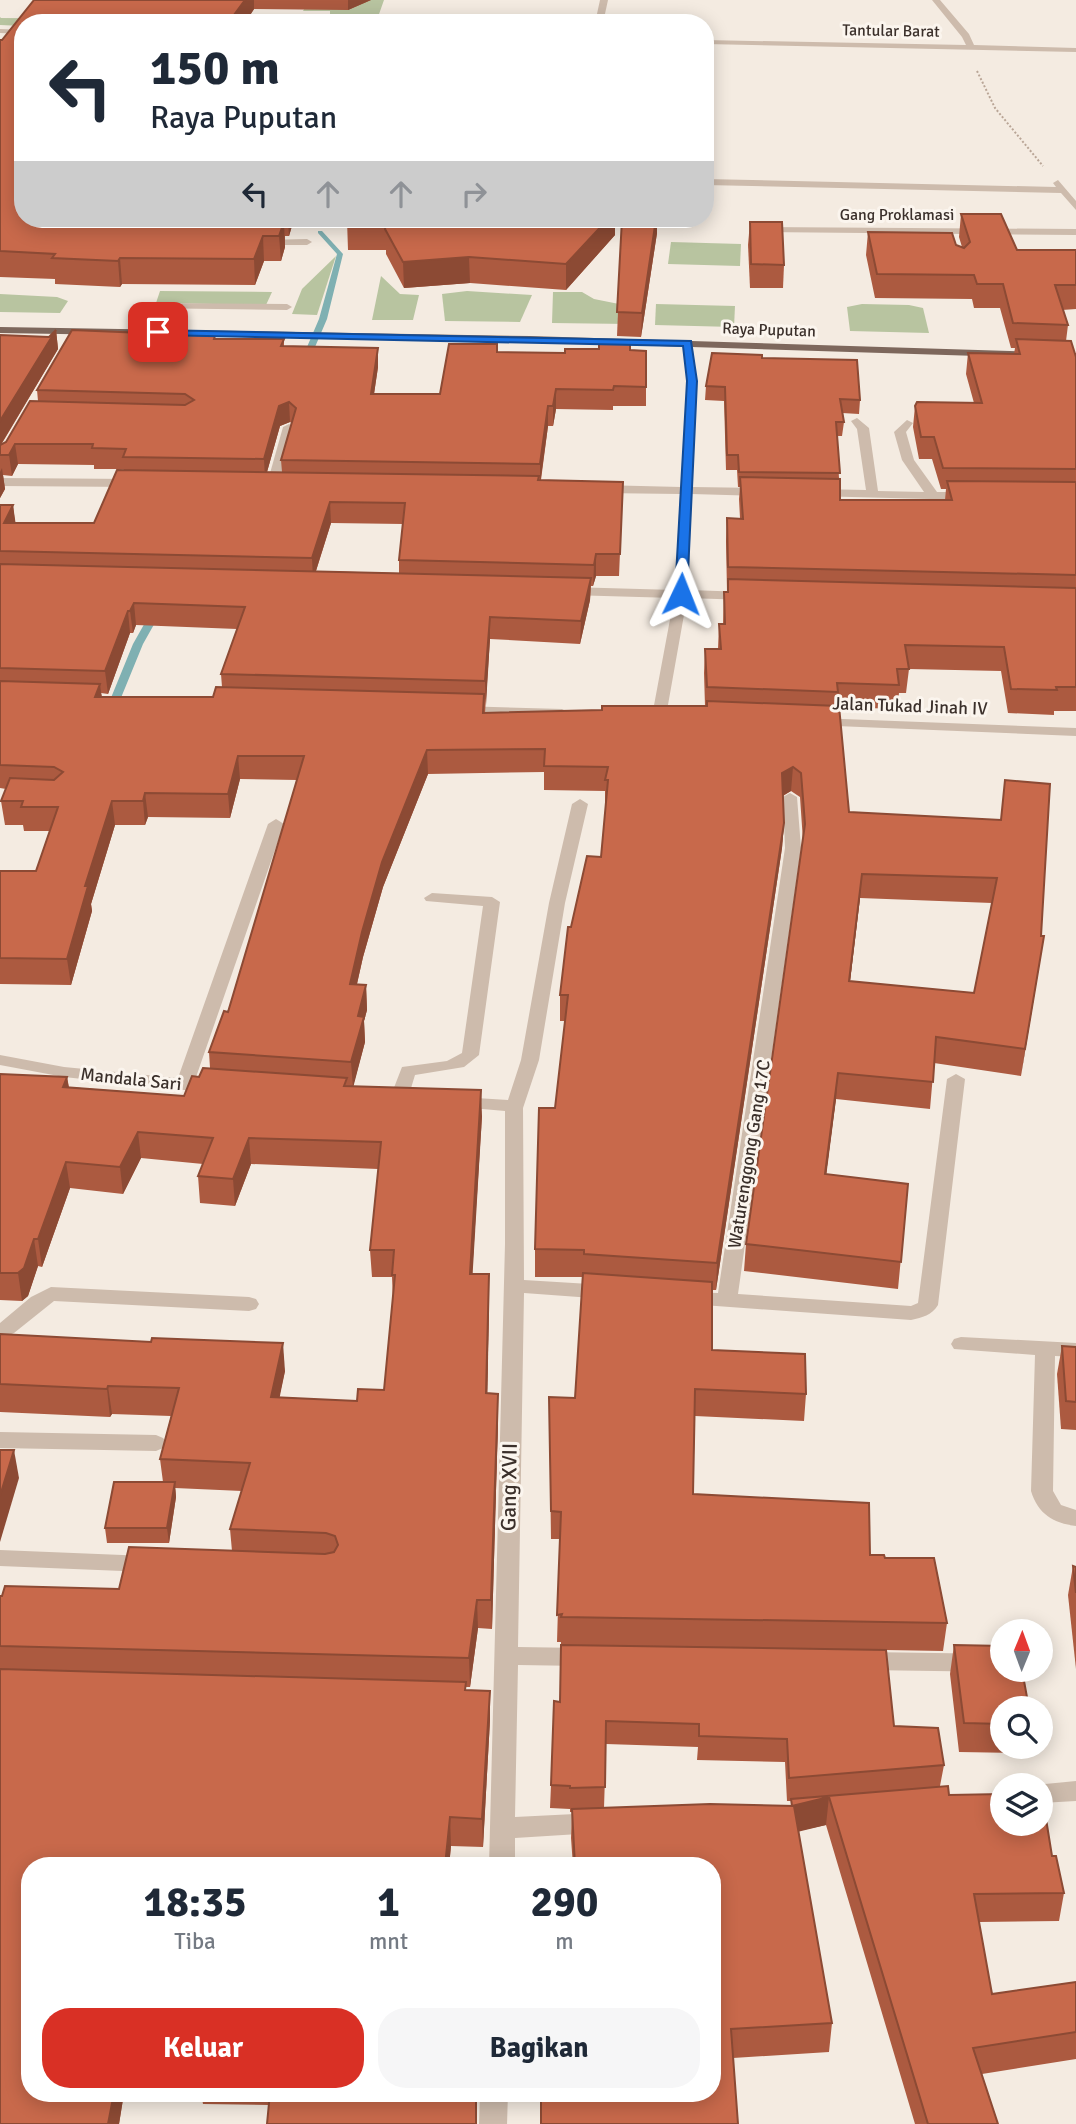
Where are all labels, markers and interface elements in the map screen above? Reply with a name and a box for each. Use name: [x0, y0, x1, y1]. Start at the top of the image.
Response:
street label: Tantular Barat: [842, 20, 940, 42]
text: 150 m: [150, 38, 280, 98]
icon: left: [35, 42, 126, 133]
text: Raya Puputan: [150, 98, 337, 137]
icon: left: [236, 175, 274, 213]
icon: ahead: [309, 175, 347, 213]
icon: ahead: [382, 175, 420, 213]
icon: right: [455, 175, 493, 213]
street label: Gang Proklamasi: [840, 205, 954, 225]
pin: [128, 302, 188, 362]
icon: arrive: [139, 313, 177, 351]
street label: Raya Puputan: [722, 318, 816, 342]
position arrow: [644, 557, 718, 631]
street label: Jalan Tukad Jinah IV: [832, 692, 988, 720]
street label: Waturenggong Gang 17C: [723, 1058, 775, 1250]
street label: Mandala Sari: [79, 1063, 183, 1095]
street label: Gang XVII: [495, 1443, 523, 1531]
north arrow: [990, 1619, 1054, 1682]
map controls: [990, 1619, 1053, 1836]
button: search: [990, 1696, 1053, 1759]
button: layers: [990, 1773, 1053, 1836]
text: 18:35: [143, 1877, 247, 1928]
text: 1: [377, 1877, 400, 1928]
text: 290: [530, 1877, 598, 1928]
text: Tiba: [174, 1927, 216, 1956]
text: mnt: [369, 1927, 408, 1956]
text: m: [555, 1927, 574, 1956]
button: Keluar: [42, 2008, 364, 2088]
button: Bagikan: [378, 2008, 700, 2088]

